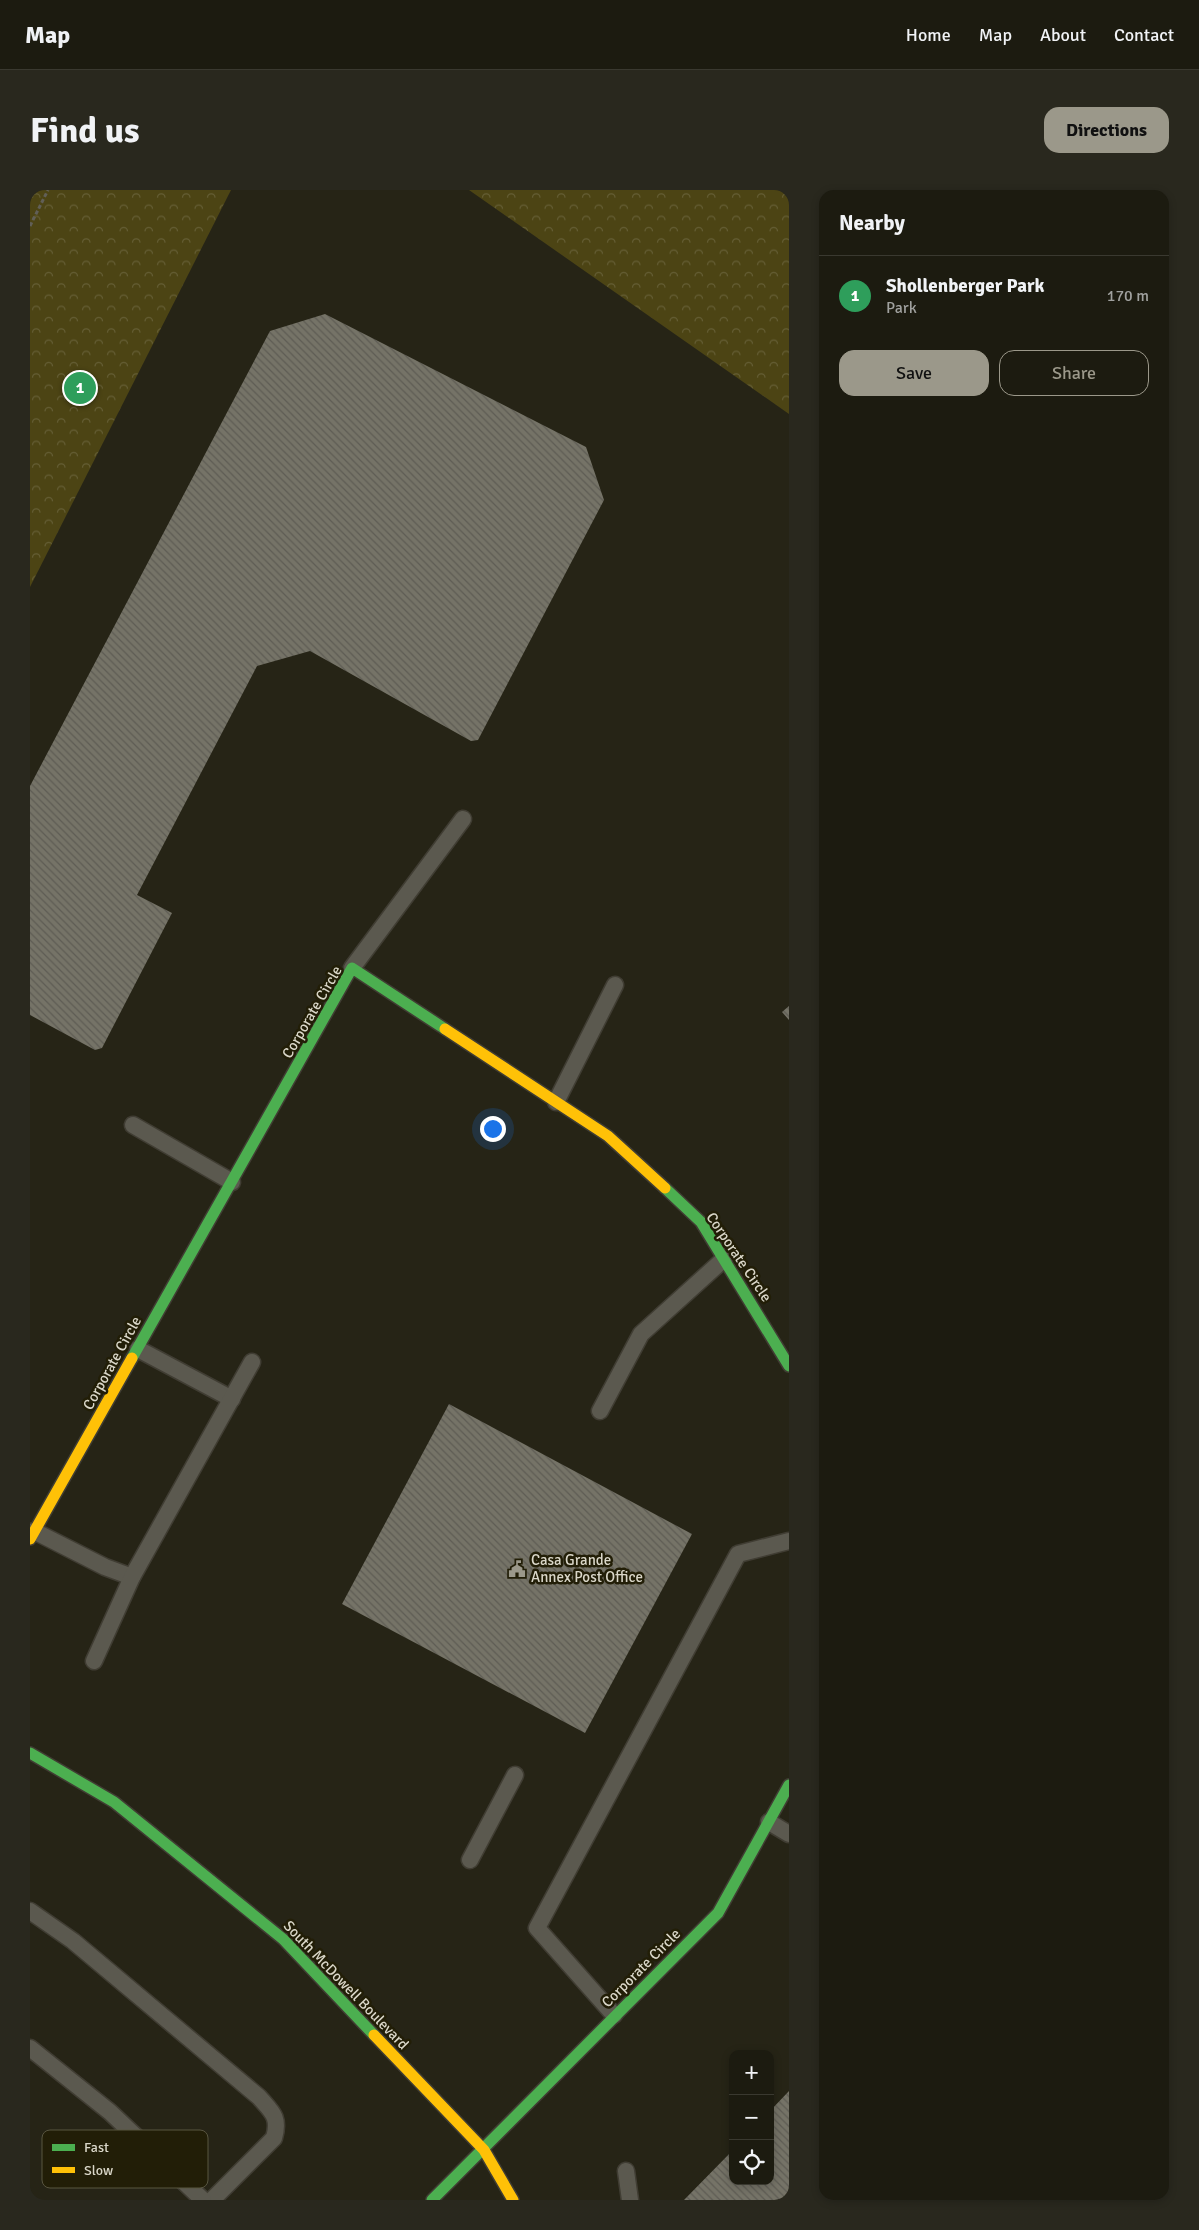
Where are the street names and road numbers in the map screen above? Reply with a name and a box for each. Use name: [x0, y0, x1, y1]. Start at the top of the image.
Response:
street label: Corporate Circle: [278, 962, 346, 1062]
street label: Corporate Circle: [702, 1209, 776, 1305]
street label: Corporate Circle: [79, 1313, 145, 1413]
street label: South McDowell Boulevard: [280, 1917, 412, 2053]
street label: Corporate Circle: [598, 1925, 684, 2011]

